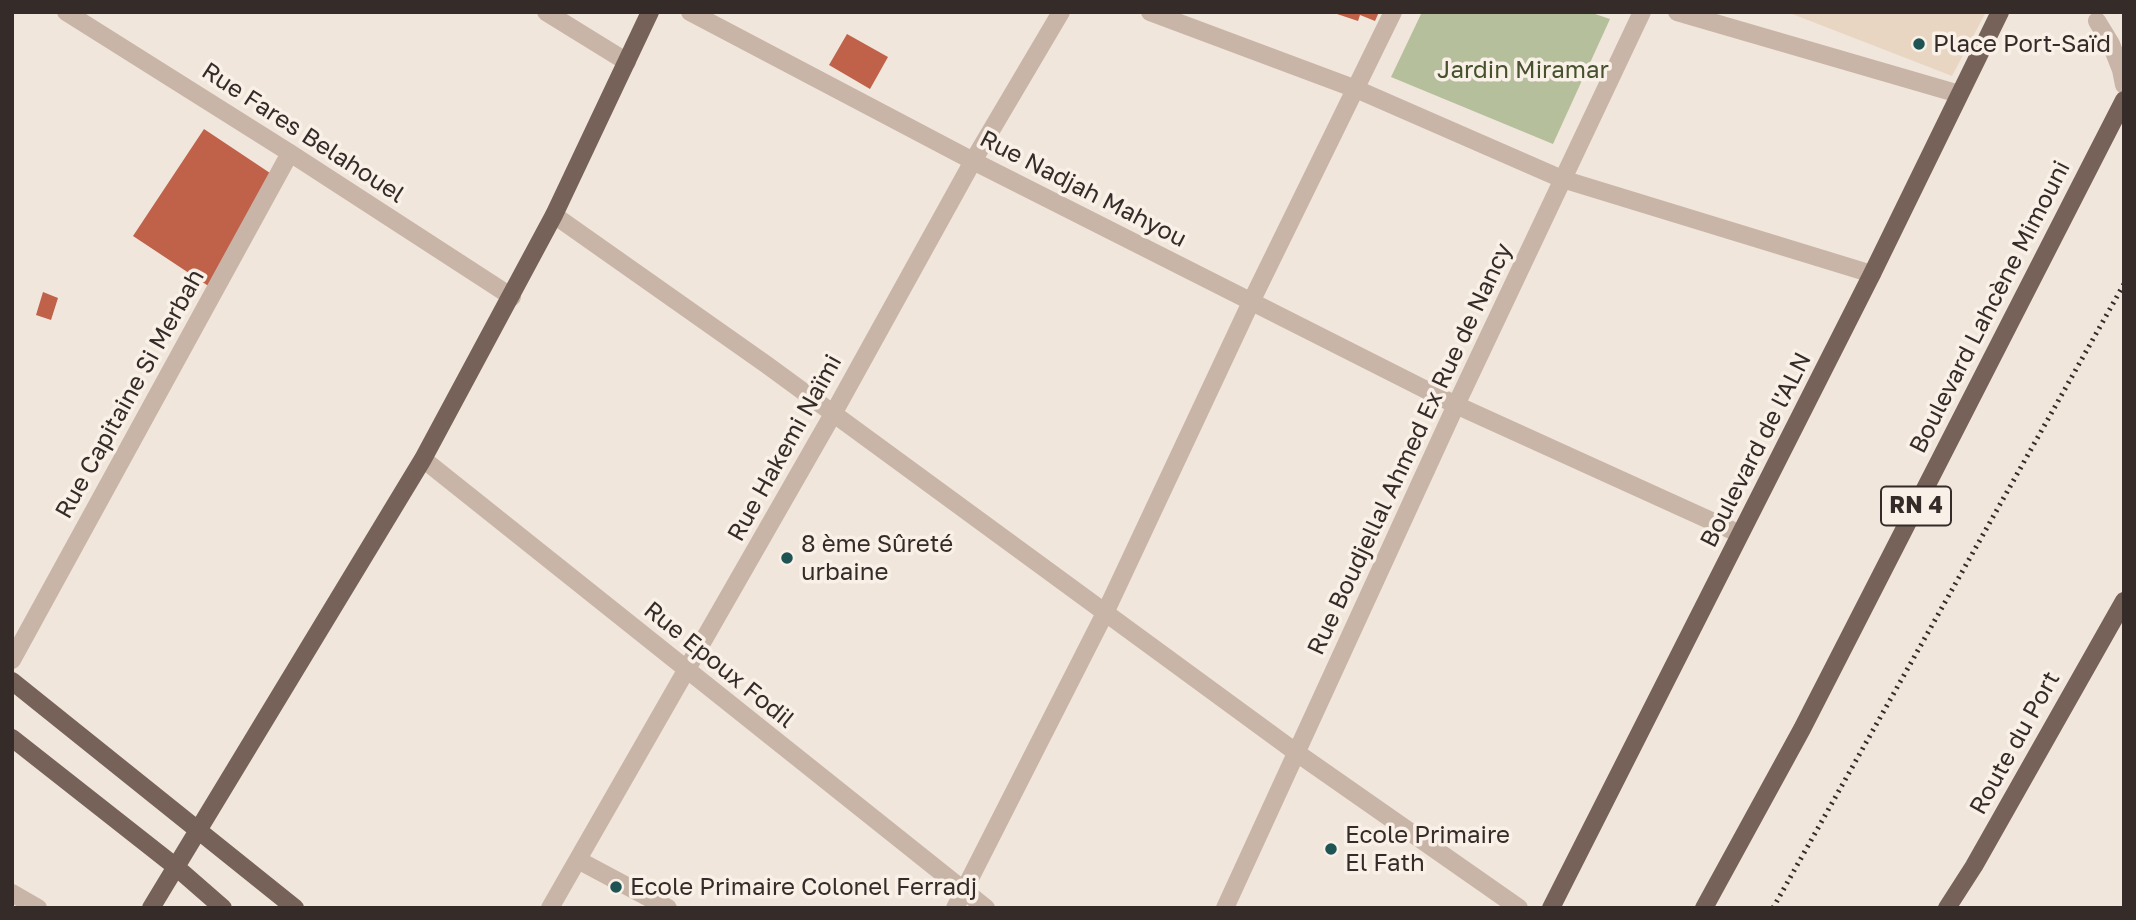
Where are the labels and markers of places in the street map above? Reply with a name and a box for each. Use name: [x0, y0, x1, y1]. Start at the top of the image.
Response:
place label: Place Port-Saïd: [1933, 30, 2111, 58]
marker: Place Port-Saïd: [1911, 36, 1927, 52]
place label: 8 ème Sûreté urbaine: [801, 530, 953, 586]
marker: 8 ème Sûreté urbaine: [779, 550, 795, 566]
place label: Ecole Primaire El Fath: [1345, 821, 1510, 877]
marker: Ecole Primaire El Fath: [1323, 841, 1339, 857]
place label: Ecole Primaire Colonel Ferradj: [630, 873, 977, 901]
marker: Ecole Primaire Colonel Ferradj: [608, 879, 624, 895]

